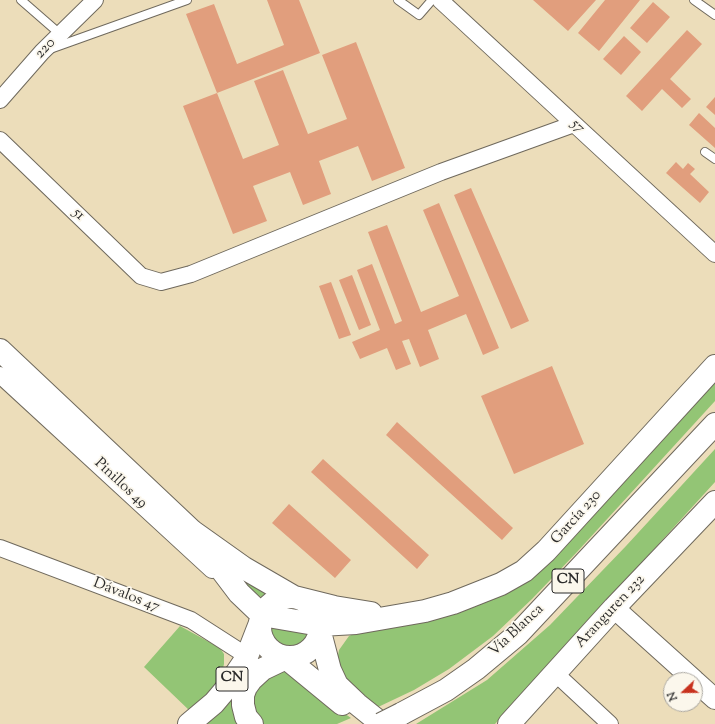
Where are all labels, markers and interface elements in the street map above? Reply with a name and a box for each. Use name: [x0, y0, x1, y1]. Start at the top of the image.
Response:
street label: 220: [32, 35, 60, 63]
street label: 57: [566, 116, 588, 138]
street label: 51: [68, 205, 88, 225]
street label: Pinillos 49: [90, 455, 150, 513]
street label: García 230: [548, 487, 606, 549]
road number: CN: [552, 569, 584, 593]
street label: Aranguren 232: [572, 572, 650, 652]
street label: Dávalos 47: [90, 575, 162, 617]
street label: Vía Blanca: [486, 601, 548, 661]
road number: CN: [216, 667, 248, 691]
north arrow: [663, 672, 703, 712]
text: N: [664, 689, 682, 703]

